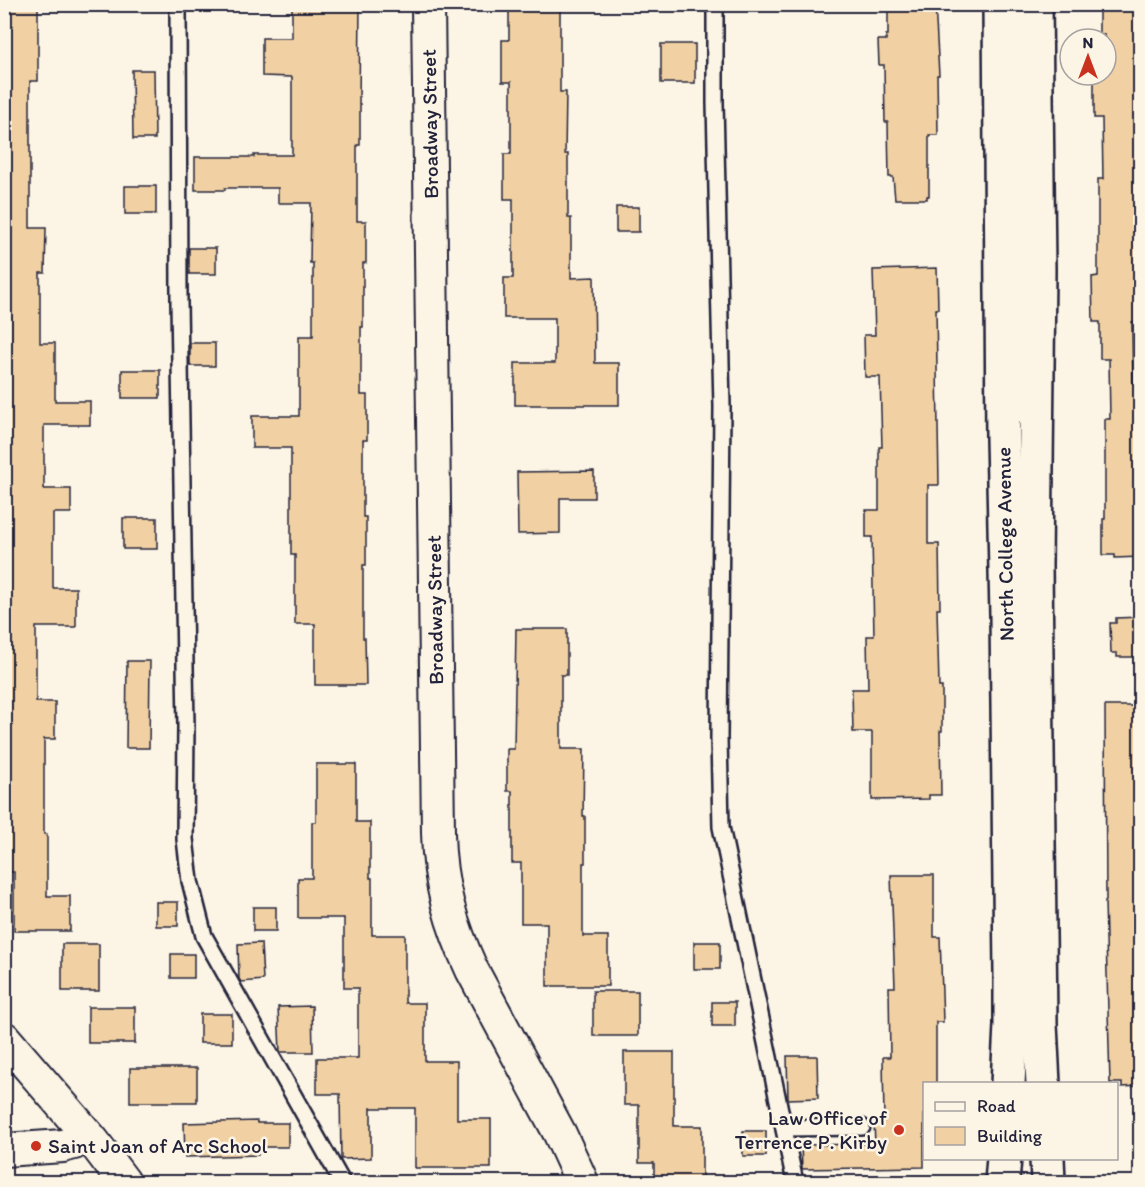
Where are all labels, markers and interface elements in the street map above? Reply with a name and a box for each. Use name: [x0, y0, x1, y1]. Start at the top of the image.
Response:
north arrow: [1058, 27, 1118, 87]
text: N: [1083, 33, 1093, 52]
street label: Broadway Street: [416, 49, 443, 199]
street label: North College Avenue: [990, 447, 1019, 641]
street label: Broadway Street: [421, 535, 448, 685]
legend: [923, 1082, 1118, 1160]
text: Road: [977, 1095, 1016, 1117]
place label: Law Office of Terrence P. Kirby: [735, 1105, 887, 1154]
marker: Law Office of Terrence P. Kirby: [892, 1123, 906, 1137]
text: Building: [977, 1125, 1043, 1147]
place label: Saint Joan of Arc School: [48, 1133, 268, 1158]
marker: Saint Joan of Arc School: [29, 1139, 43, 1153]

